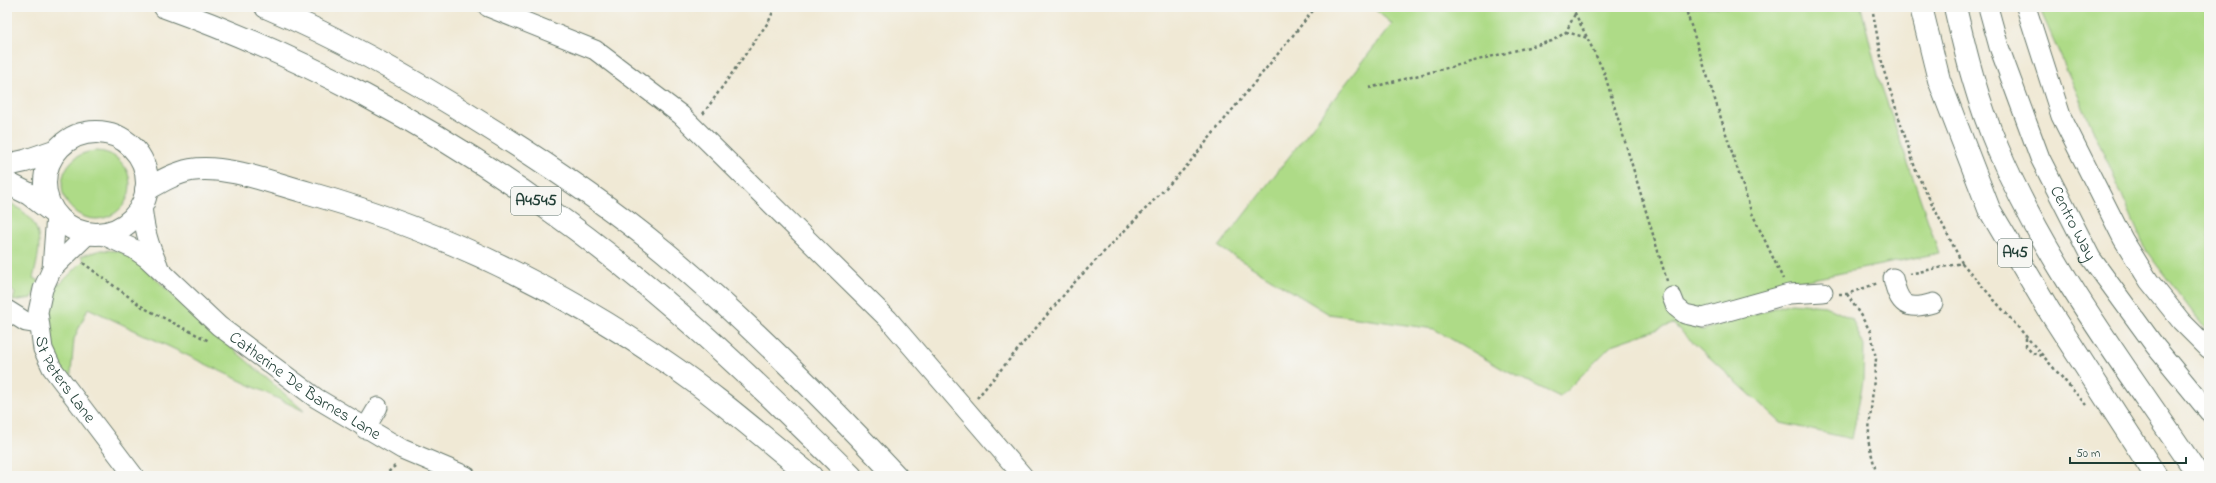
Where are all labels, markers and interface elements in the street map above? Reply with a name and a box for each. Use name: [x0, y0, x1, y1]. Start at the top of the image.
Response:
street label: Centro Way: [2044, 181, 2103, 266]
road number: A4545: [511, 187, 561, 215]
road number: A45: [1998, 239, 2032, 267]
street label: Catherine De Barnes Lane: [224, 325, 386, 447]
street label: St Peters Lane: [29, 334, 102, 429]
scale bar: [2070, 439, 2186, 465]
text: 50 m: [2076, 445, 2100, 463]

